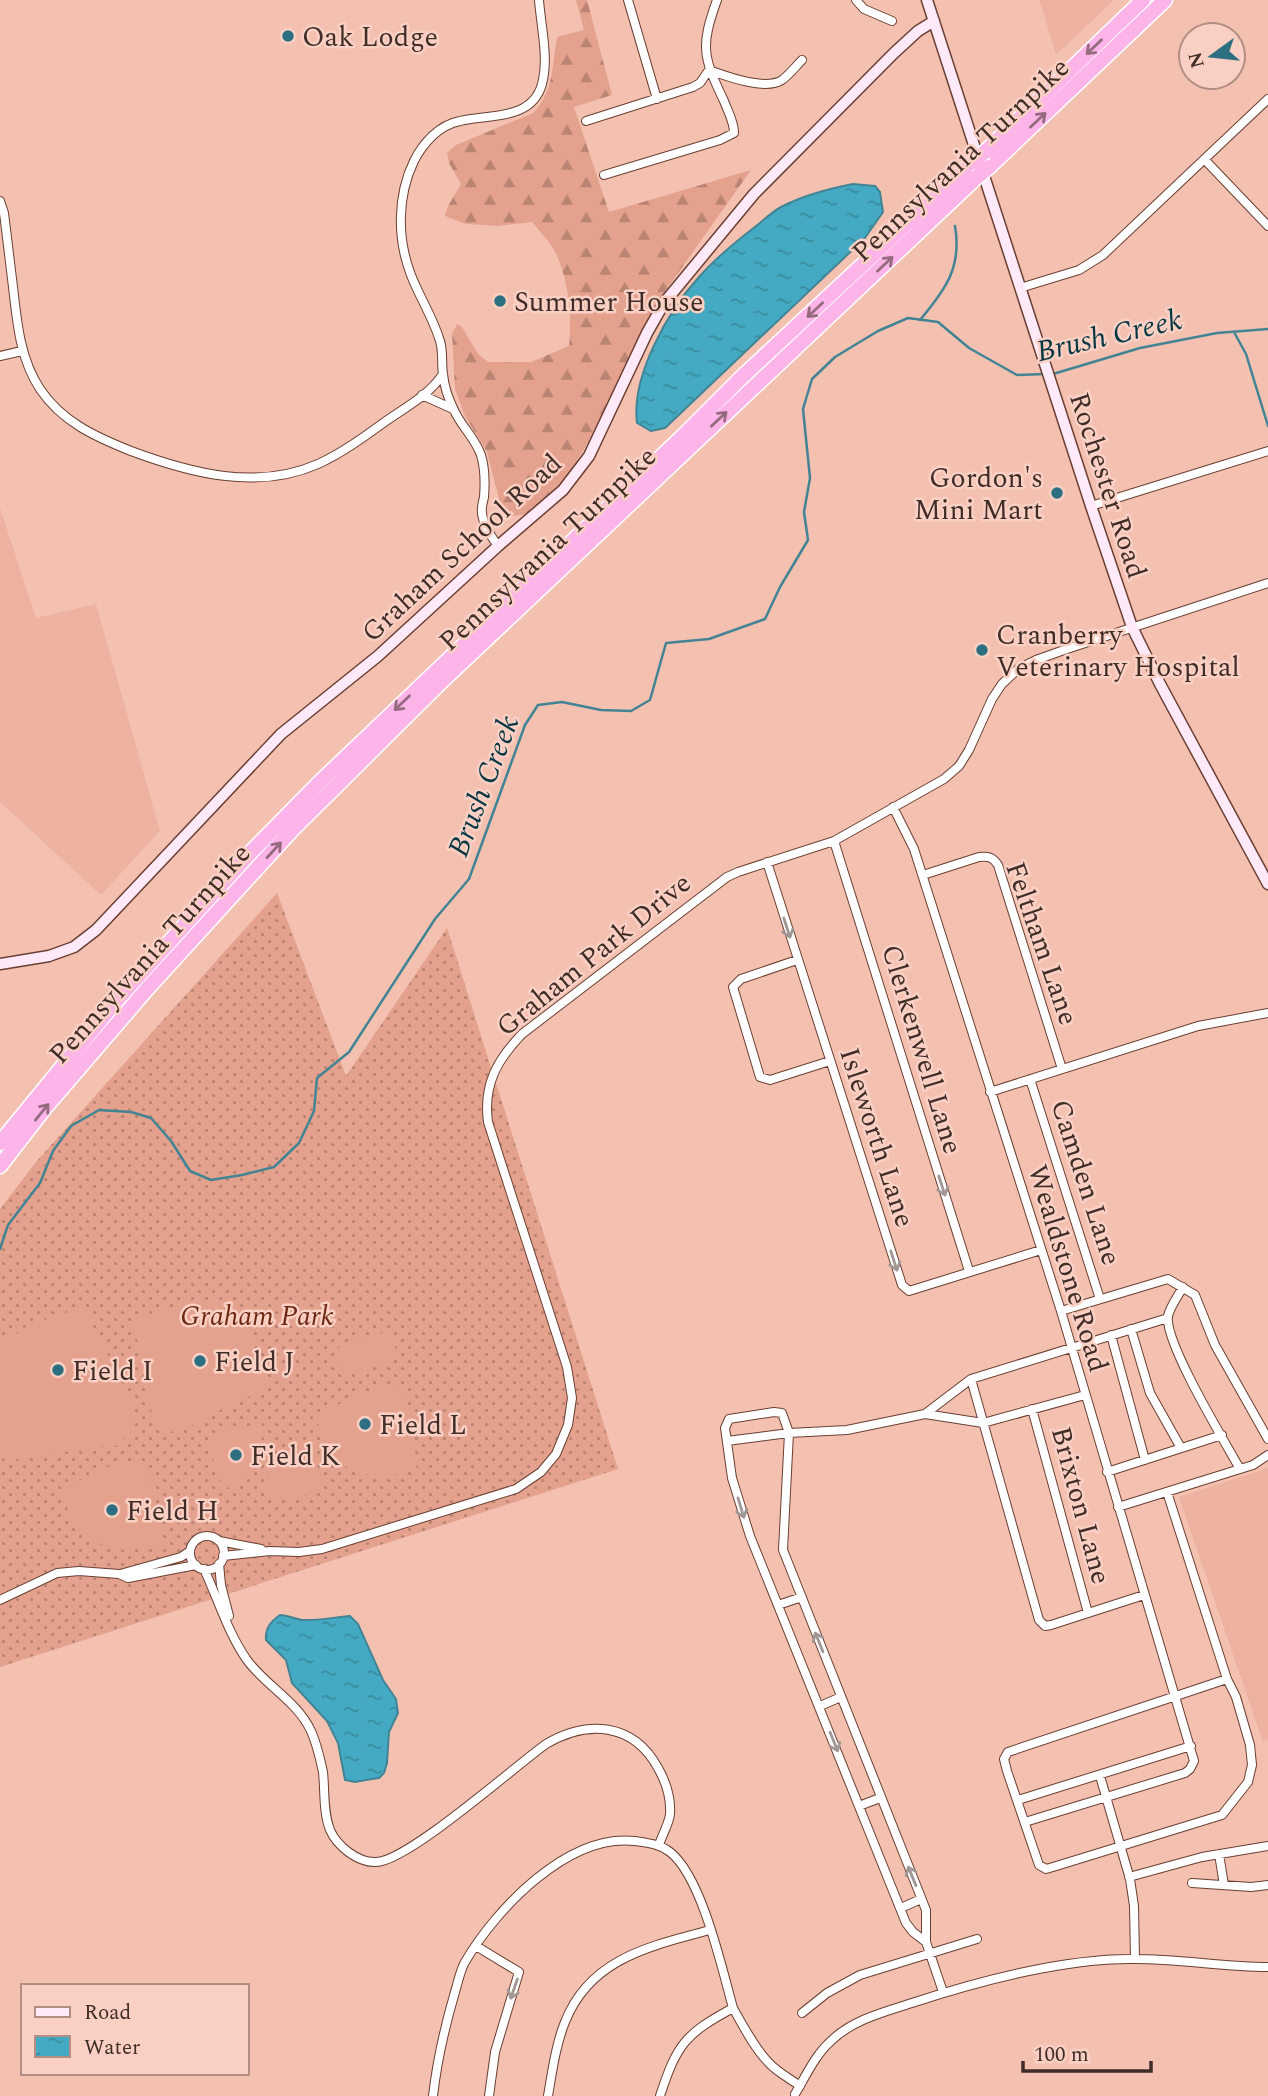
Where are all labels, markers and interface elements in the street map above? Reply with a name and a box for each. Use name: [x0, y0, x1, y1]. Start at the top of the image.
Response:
place label: Oak Lodge: [302, 16, 438, 59]
north arrow: [1177, 21, 1247, 91]
marker: Oak Lodge: [280, 28, 296, 44]
one-way arrow: [1085, 39, 1103, 55]
street label: Pennsylvania Turnpike: [842, 47, 1080, 273]
text: N: [1181, 49, 1213, 71]
one-way arrow: [1029, 111, 1046, 128]
one-way arrow: [876, 255, 893, 272]
place label: Summer House: [514, 281, 704, 324]
marker: Summer House: [492, 293, 508, 309]
water label: Brush Creek: [1032, 297, 1187, 375]
one-way arrow: [806, 302, 824, 318]
street label: Rochester Road: [1057, 387, 1158, 584]
one-way arrow: [710, 411, 727, 428]
street label: Pennsylvania Turnpike: [429, 436, 667, 662]
street label: Graham School Road: [352, 443, 572, 653]
place label: Gordon's Mini Mart: [914, 457, 1043, 532]
marker: Gordon's Mini Mart: [1049, 485, 1065, 501]
place label: Cranberry Veterinary Hospital: [996, 614, 1240, 689]
marker: Cranberry Veterinary Hospital: [974, 642, 990, 658]
one-way arrow: [393, 695, 410, 712]
water label: Brush Creek: [436, 709, 532, 864]
street label: Pennsylvania Turnpike: [39, 834, 261, 1074]
one-way arrow: [266, 841, 282, 859]
street label: Feltham Lane: [994, 856, 1090, 1031]
street label: Graham Park Drive: [487, 863, 701, 1048]
one-way arrow: [782, 916, 794, 938]
street label: Clerkenwell Lane: [869, 939, 974, 1160]
street label: Isleworth Lane: [827, 1042, 926, 1233]
street label: Camden Lane: [1039, 1094, 1133, 1271]
one-way arrow: [34, 1103, 50, 1121]
street label: Wealdstone Road: [1016, 1159, 1120, 1377]
one-way arrow: [937, 1175, 950, 1197]
one-way arrow: [888, 1250, 901, 1272]
park label: Graham Park: [180, 1295, 334, 1338]
place label: Field J: [214, 1341, 295, 1384]
place label: Field I: [72, 1350, 153, 1393]
marker: Field J: [192, 1353, 208, 1369]
marker: Field I: [50, 1362, 66, 1378]
place label: Field L: [379, 1404, 467, 1447]
marker: Field L: [357, 1416, 373, 1432]
street label: Brixton Lane: [1039, 1422, 1122, 1589]
place label: Field K: [250, 1435, 340, 1478]
marker: Field K: [228, 1447, 244, 1463]
place label: Field H: [126, 1490, 219, 1533]
one-way arrow: [736, 1496, 749, 1518]
marker: Field H: [104, 1502, 120, 1518]
one-way arrow: [812, 1631, 825, 1653]
one-way arrow: [828, 1730, 841, 1752]
one-way arrow: [905, 1866, 918, 1888]
one-way arrow: [507, 1978, 520, 2000]
legend: [21, 1984, 248, 2075]
text: Road: [84, 1997, 131, 2029]
scale bar: [1023, 2030, 1151, 2074]
text: Water: [84, 2032, 140, 2064]
text: 100 m: [1034, 2039, 1089, 2071]

